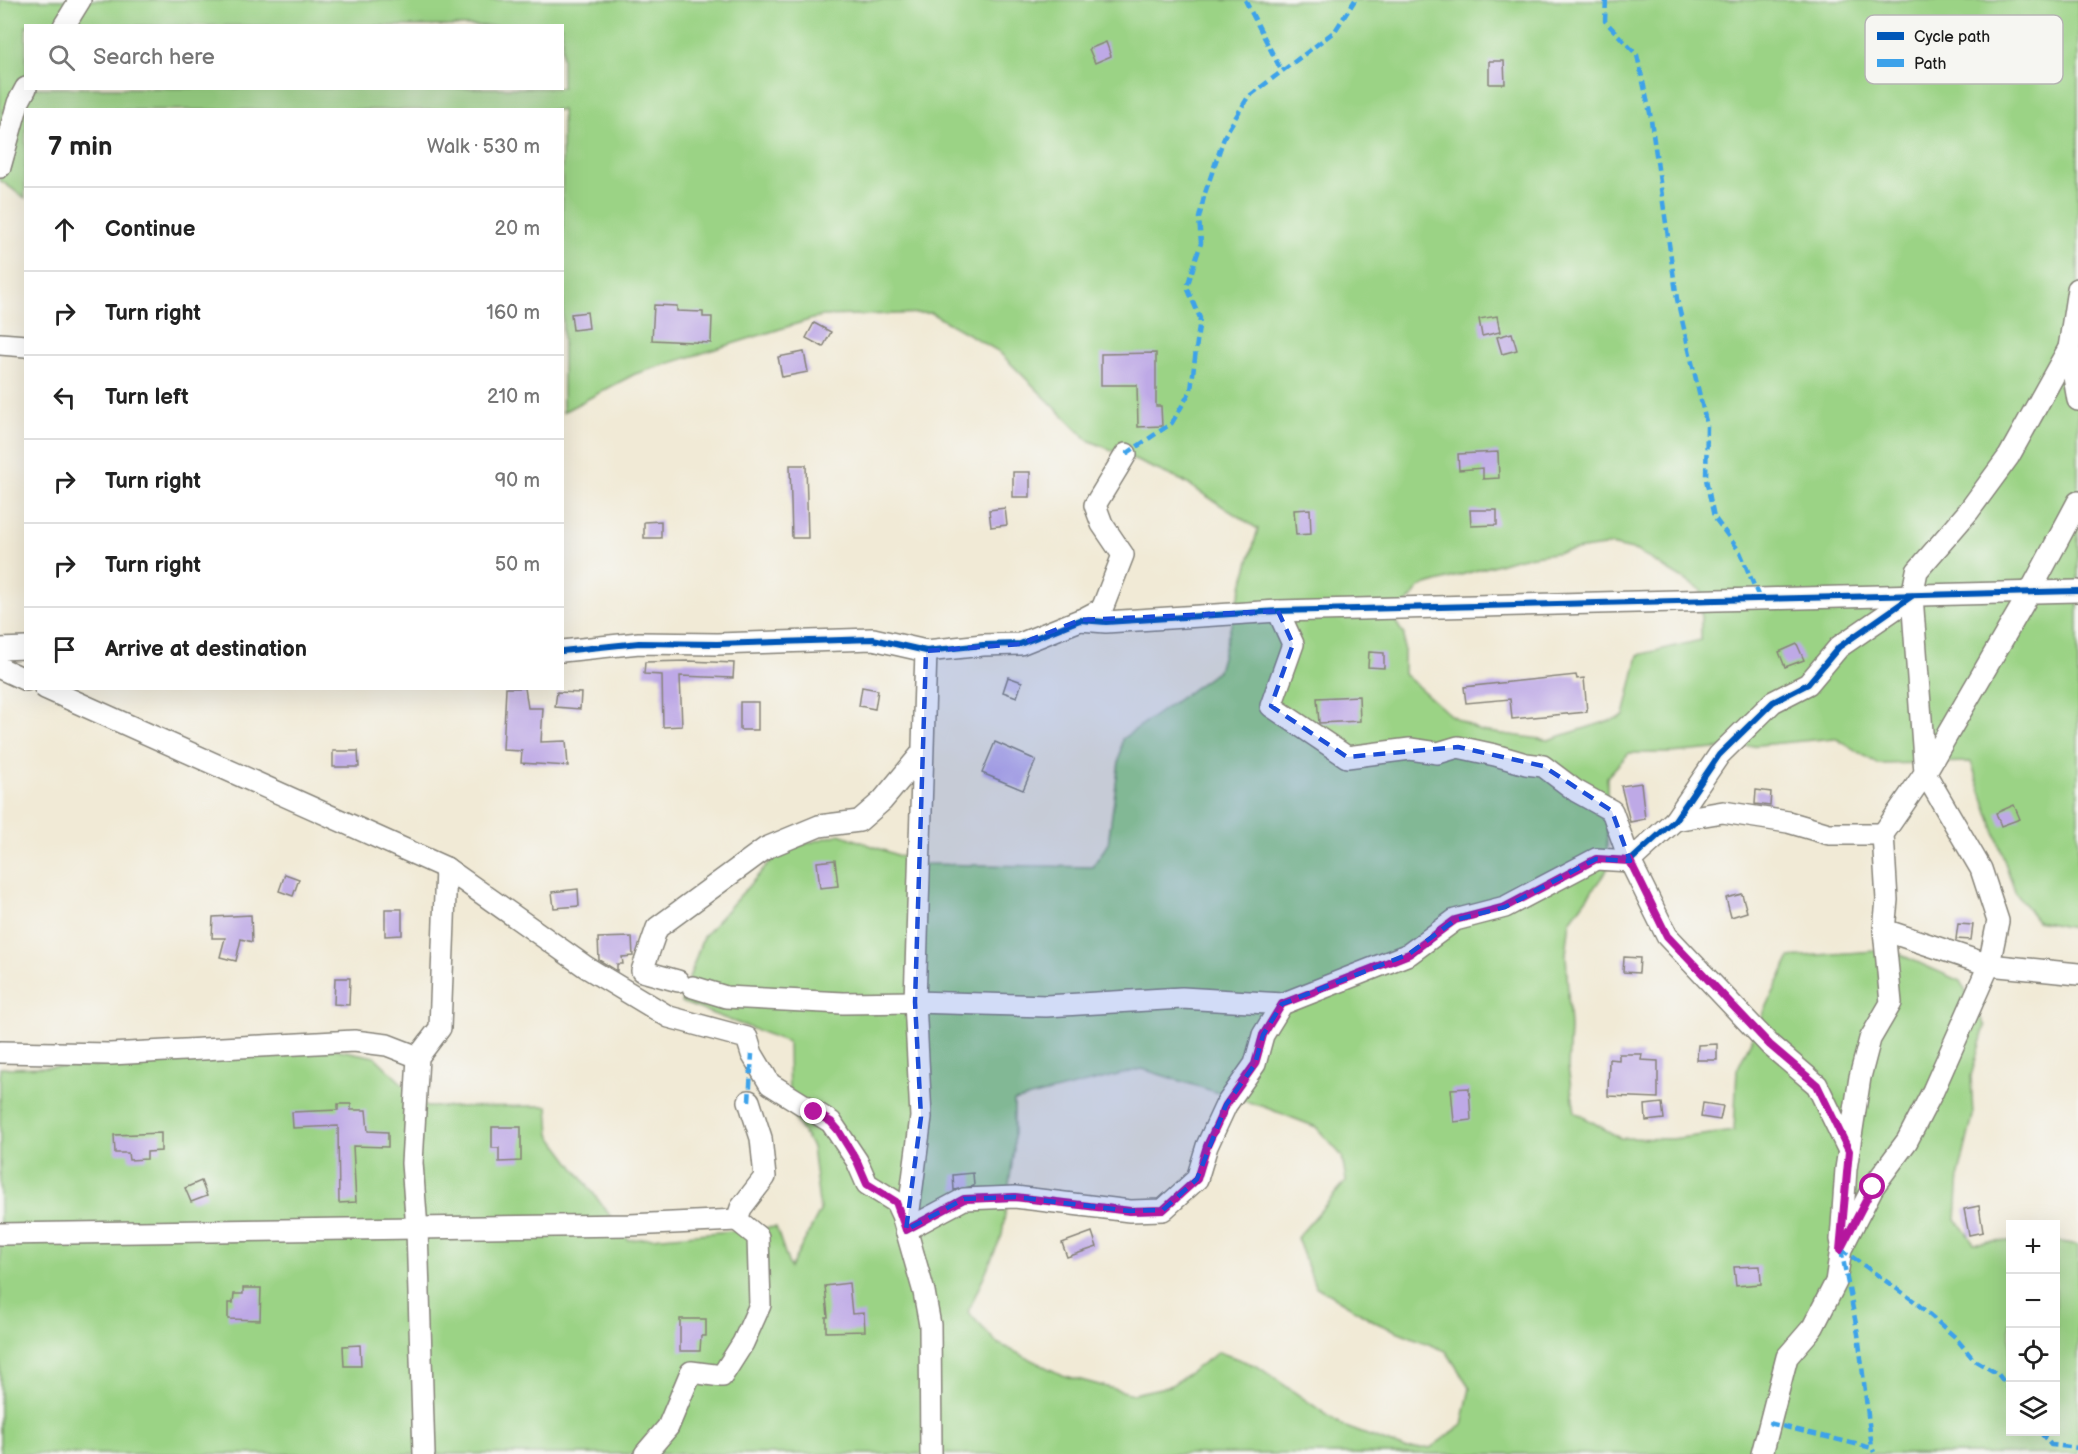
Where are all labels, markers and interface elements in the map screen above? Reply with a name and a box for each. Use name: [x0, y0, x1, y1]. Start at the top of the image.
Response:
legend: [1865, 15, 2063, 84]
search box: [24, 24, 564, 90]
text: Cycle path: [1914, 28, 1990, 47]
icon: search: [45, 41, 78, 74]
text: Search here: [93, 44, 215, 71]
text: Path: [1914, 55, 1946, 74]
text: 7 min: [48, 132, 112, 163]
text: Walk · 530 m: [427, 135, 540, 159]
icon: ahead: [48, 213, 81, 246]
text: Continue: [105, 216, 195, 243]
text: 20 m: [495, 217, 540, 241]
icon: right: [48, 297, 81, 330]
text: Turn right: [105, 300, 201, 327]
text: 160 m: [486, 301, 540, 325]
icon: left: [48, 381, 81, 414]
text: Turn left: [105, 384, 189, 411]
text: 210 m: [487, 385, 540, 409]
icon: right: [48, 465, 81, 498]
text: Turn right: [105, 468, 201, 495]
text: 90 m: [495, 469, 540, 493]
icon: right: [48, 549, 81, 582]
text: Turn right: [105, 552, 201, 579]
text: 50 m: [495, 553, 540, 577]
icon: arrive: [48, 633, 81, 666]
text: Arrive at destination: [105, 636, 307, 663]
route end: [800, 1098, 826, 1124]
route start: [1859, 1173, 1885, 1199]
map controls: [2006, 1220, 2060, 1436]
button: +: [2006, 1220, 2060, 1274]
button: −: [2006, 1274, 2060, 1328]
button: locate: [2006, 1328, 2060, 1382]
button: layers: [2006, 1382, 2060, 1436]

